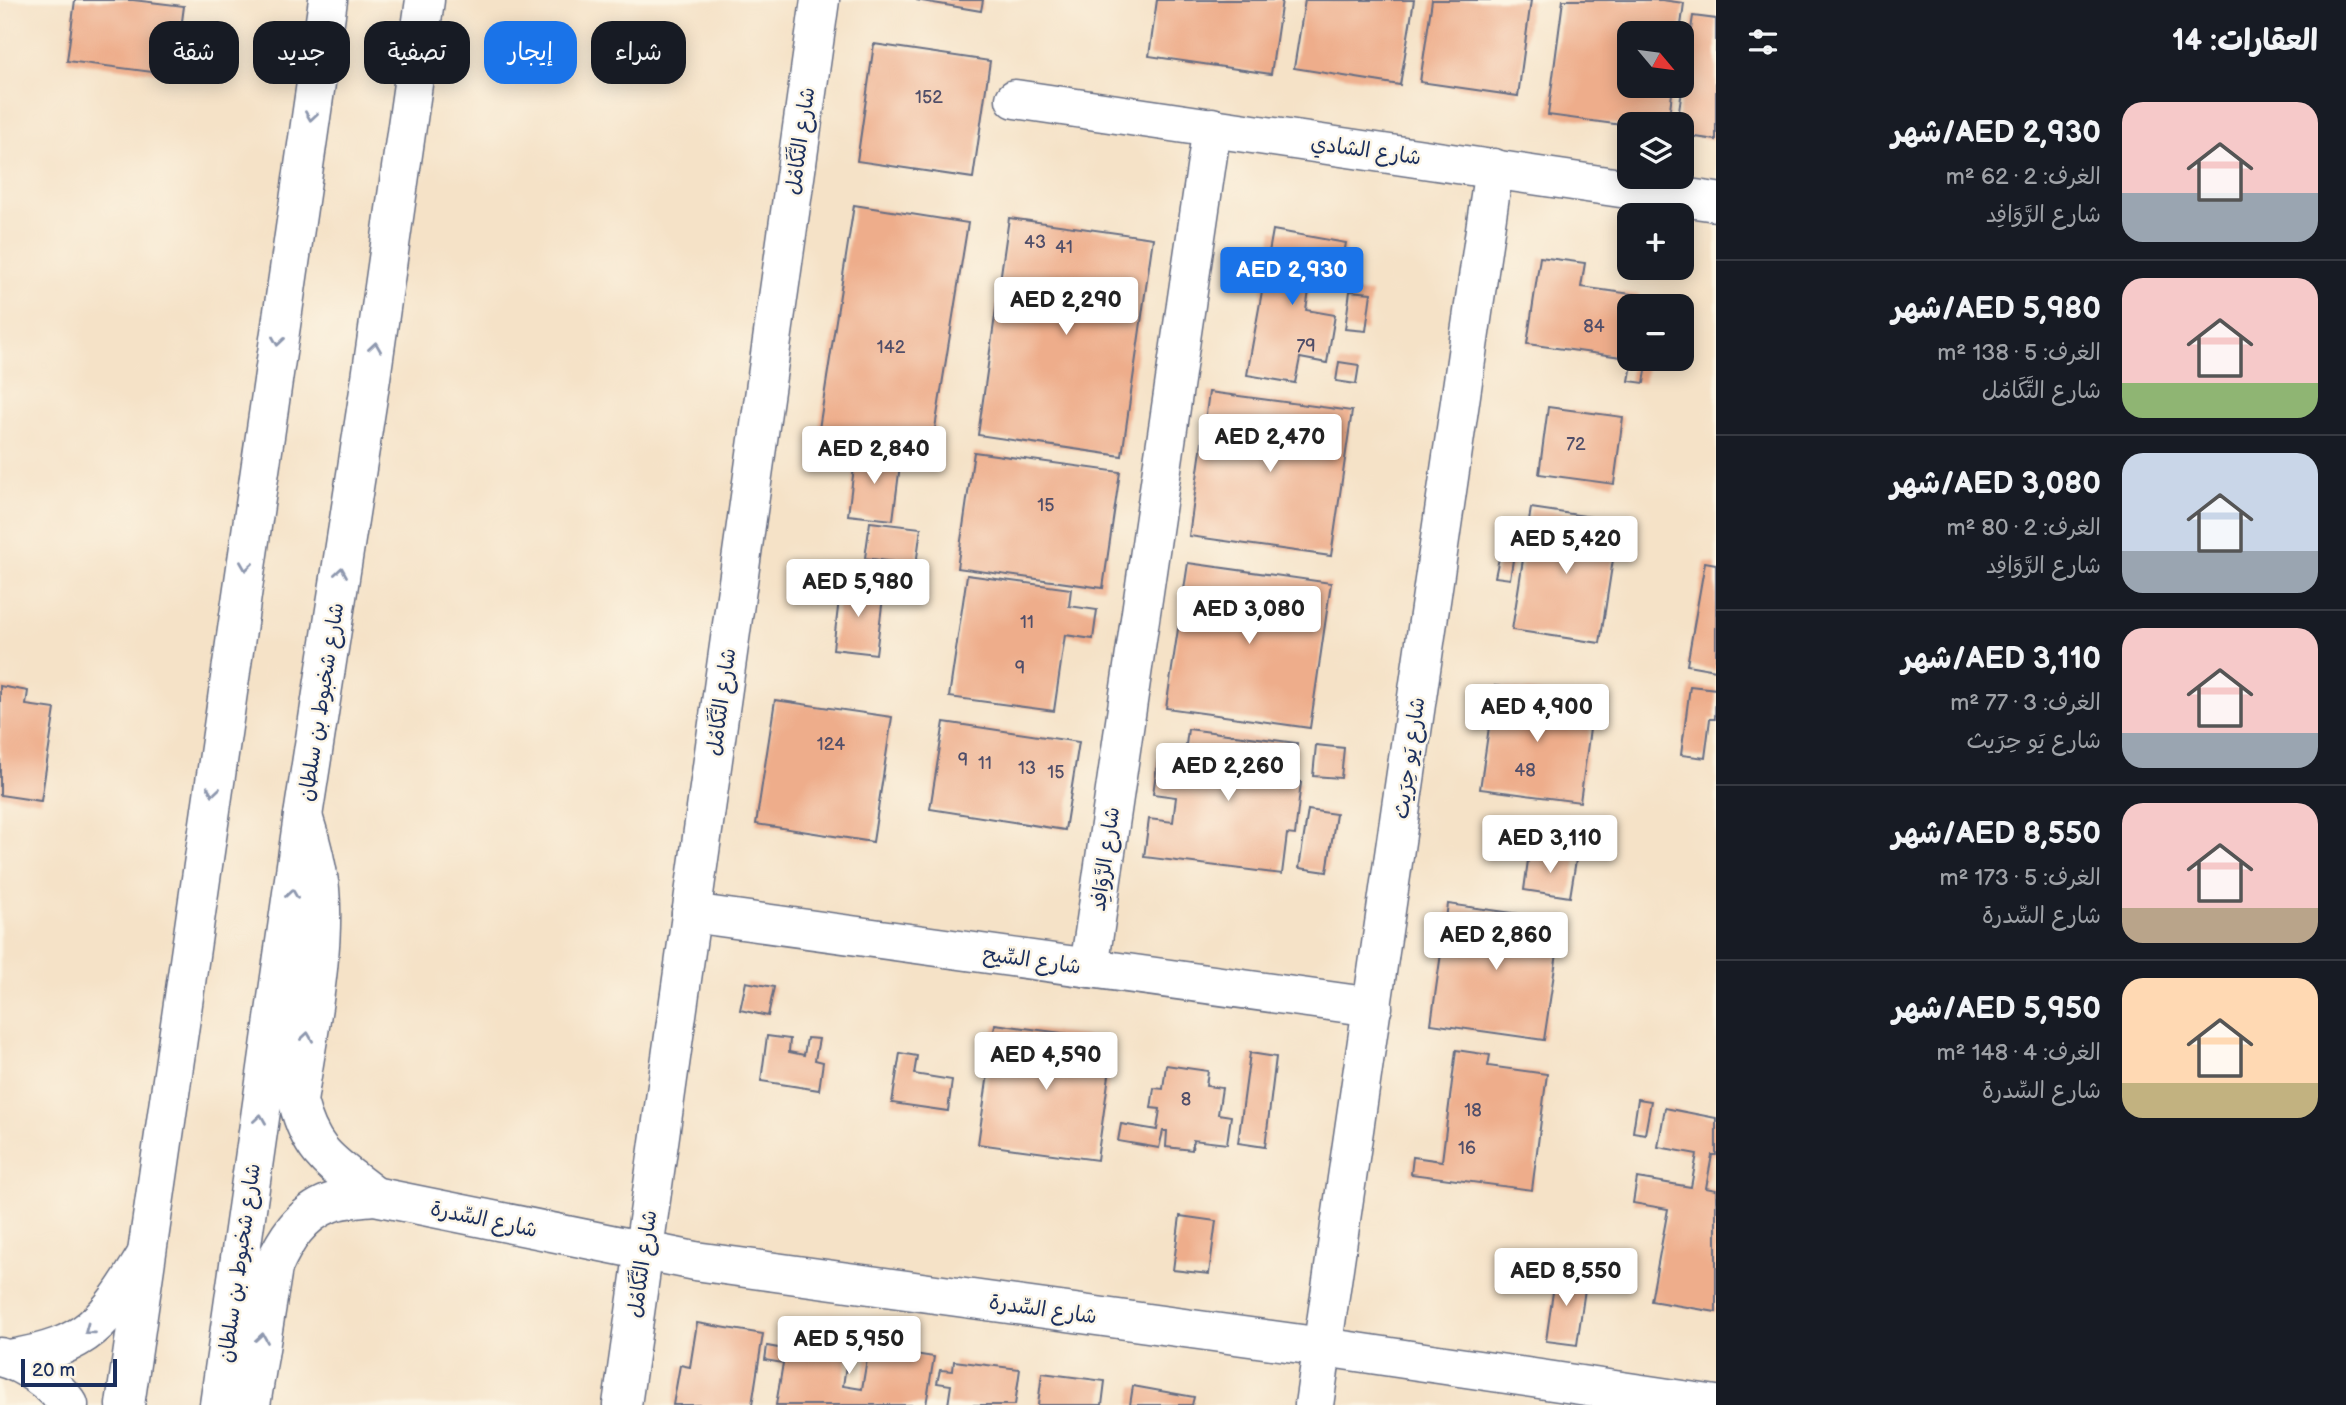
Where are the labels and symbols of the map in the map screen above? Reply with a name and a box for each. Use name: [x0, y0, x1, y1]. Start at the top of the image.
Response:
north arrow: [1617, 21, 1694, 98]
street label: شارع التَّكَامُل: [778, 85, 822, 197]
house number: 152: [915, 87, 943, 108]
one-way arrow: [304, 110, 319, 122]
street label: شارع الشادي: [1309, 130, 1423, 173]
house number: 43: [1024, 232, 1046, 253]
house number: 41: [1055, 237, 1073, 258]
pin: AED 2,930: [1212, 247, 1372, 307]
pin: AED 2,290: [986, 278, 1146, 337]
house number: 84: [1583, 316, 1605, 337]
one-way arrow: [271, 335, 286, 347]
house number: 79: [1296, 336, 1316, 357]
house number: 142: [877, 337, 906, 358]
one-way arrow: [367, 341, 382, 353]
pin: AED 2,470: [1190, 414, 1350, 474]
pin: AED 2,840: [794, 426, 954, 486]
house number: 72: [1566, 434, 1586, 455]
house number: 15: [1037, 495, 1055, 516]
pin: AED 5,420: [1486, 516, 1646, 576]
one-way arrow: [238, 560, 253, 572]
pin: AED 5,980: [778, 560, 938, 619]
one-way arrow: [333, 566, 348, 578]
pin: AED 3,080: [1169, 586, 1329, 646]
street label: شارع شخبوط بن سلطان: [293, 601, 352, 804]
house number: 11: [1020, 612, 1034, 633]
street label: شارع التَّكَامُل: [699, 646, 743, 758]
house number: 9: [1015, 658, 1025, 679]
pin: AED 4,900: [1457, 684, 1617, 744]
street label: شارع يَو حِرَيث: [1389, 695, 1432, 821]
house number: 124: [817, 734, 845, 755]
pin: AED 2,260: [1148, 744, 1308, 803]
house number: 9: [958, 750, 968, 771]
house number: 11: [978, 753, 992, 774]
house number: 13: [1018, 758, 1036, 779]
house number: 48: [1514, 760, 1536, 781]
house number: 15: [1047, 762, 1065, 783]
one-way arrow: [205, 786, 220, 797]
street label: شارع الرَّوَافِد: [1086, 805, 1127, 913]
pin: AED 3,110: [1470, 816, 1630, 875]
one-way arrow: [284, 888, 299, 900]
pin: AED 2,860: [1416, 912, 1576, 972]
street label: شارع السِّيح: [981, 941, 1083, 982]
one-way arrow: [300, 1031, 315, 1042]
pin: AED 4,590: [966, 1032, 1126, 1092]
house number: 8: [1181, 1089, 1191, 1110]
house number: 18: [1464, 1100, 1482, 1121]
one-way arrow: [252, 1113, 267, 1125]
house number: 16: [1458, 1138, 1476, 1159]
street label: شارع شخبوط بن سلطان: [213, 1162, 268, 1365]
street label: شارع السِّدرة: [428, 1196, 540, 1245]
street label: شارع التَّكَامُل: [620, 1208, 664, 1320]
pin: AED 8,550: [1486, 1248, 1646, 1308]
street label: شارع السِّدرة: [987, 1290, 1098, 1331]
pin: AED 5,950: [769, 1316, 929, 1376]
one-way arrow: [84, 1321, 97, 1334]
one-way arrow: [254, 1332, 269, 1344]
scale bar: [21, 1356, 117, 1388]

